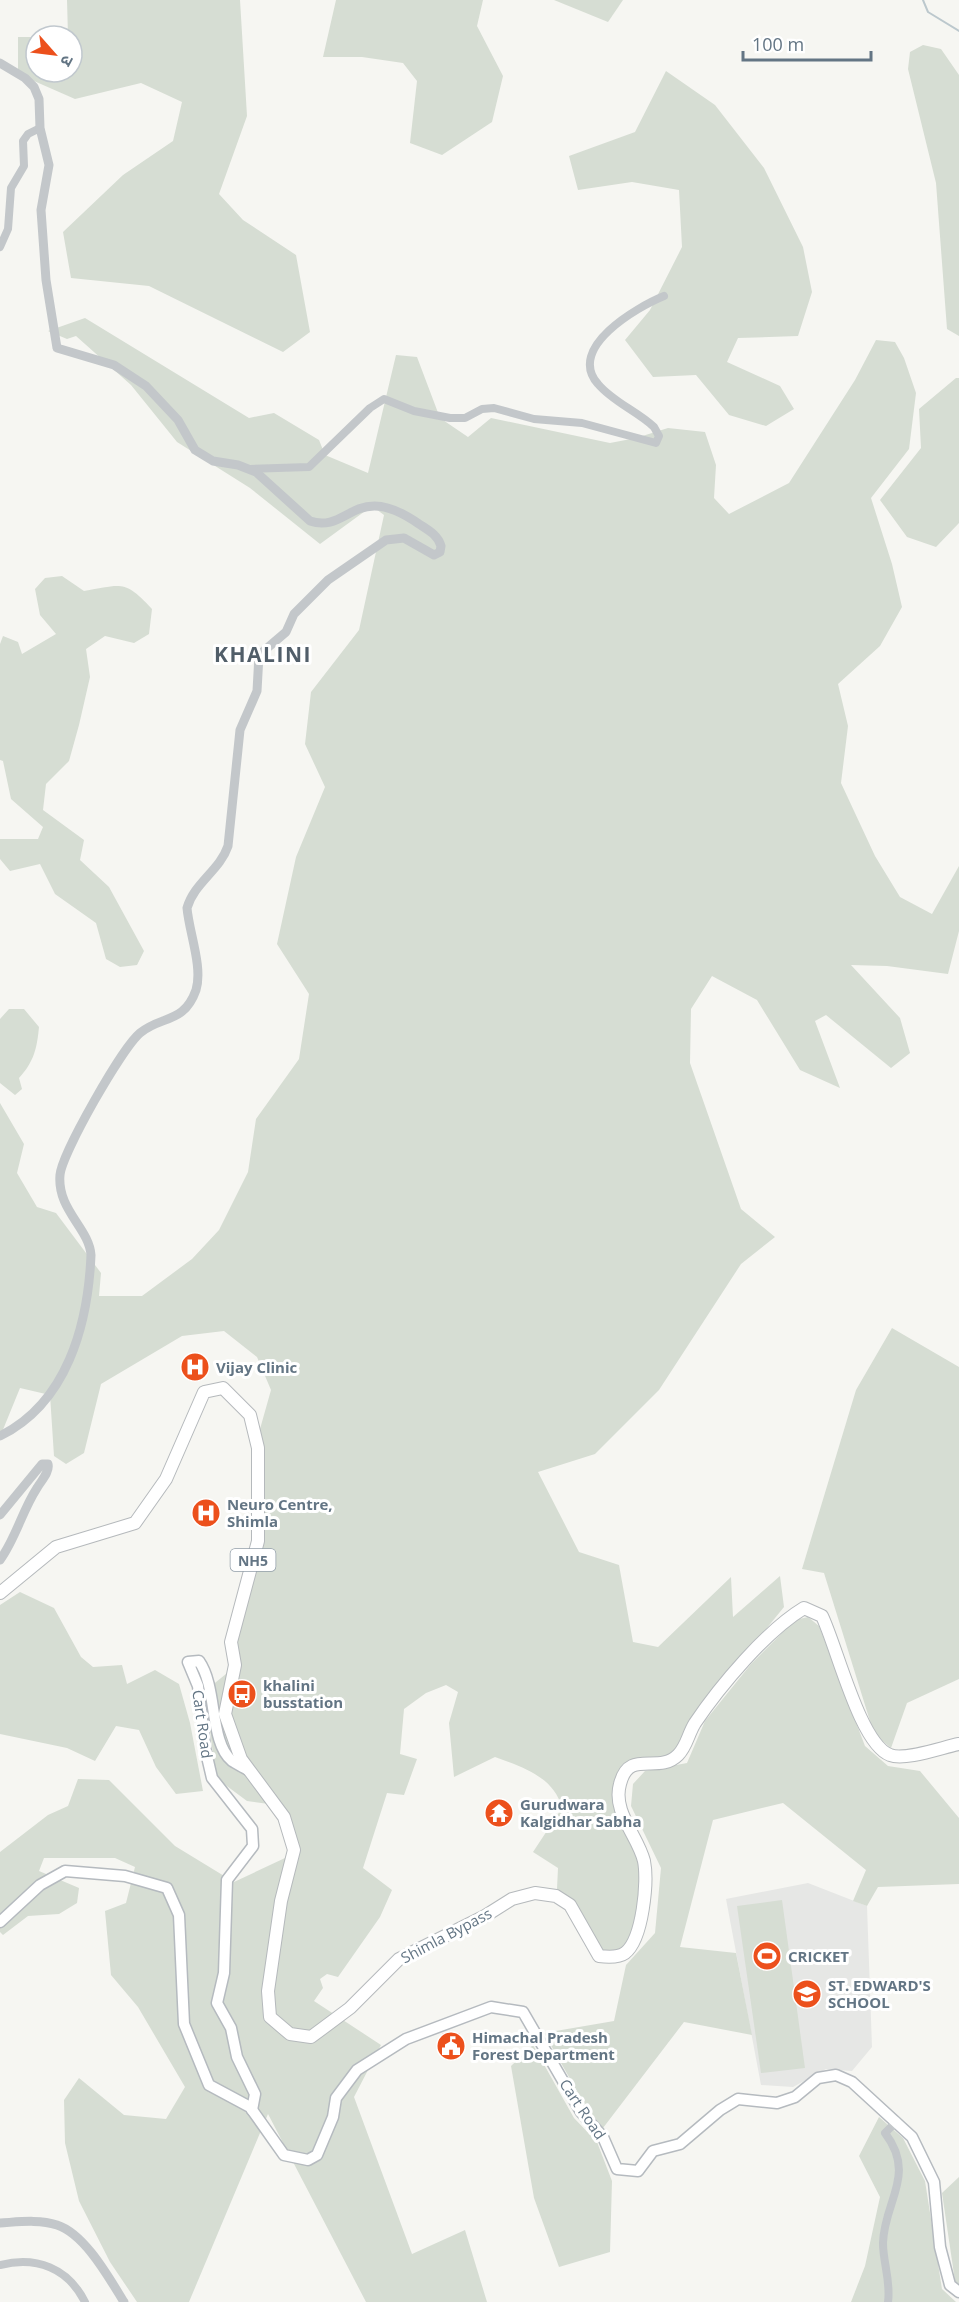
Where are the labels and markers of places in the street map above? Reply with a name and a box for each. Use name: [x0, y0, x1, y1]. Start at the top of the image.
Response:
hospital icon: Vijay Clinic: [179, 1351, 211, 1383]
place label: Vijay Clinic: [216, 1357, 298, 1377]
place label: Neuro Centre, Shimla: [227, 1494, 333, 1531]
hospital icon: Neuro Centre, Shimla: [190, 1497, 222, 1529]
place label: khalini busstation: [263, 1675, 343, 1712]
bus stop icon: khalini busstation: [226, 1678, 258, 1710]
place label: Gurudwara Kalgidhar Sabha: [520, 1794, 642, 1831]
temple icon: Gurudwara Kalgidhar Sabha: [483, 1797, 515, 1829]
sports icon: CRICKET: [751, 1940, 783, 1972]
place label: CRICKET: [788, 1946, 849, 1966]
place label: ST. EDWARD'S SCHOOL: [828, 1975, 931, 2012]
school or university icon: ST. EDWARD'S SCHOOL: [791, 1978, 823, 2010]
place label: Himachal Pradesh Forest Department: [472, 2027, 615, 2064]
public building icon: Himachal Pradesh Forest Department: [435, 2030, 467, 2062]

